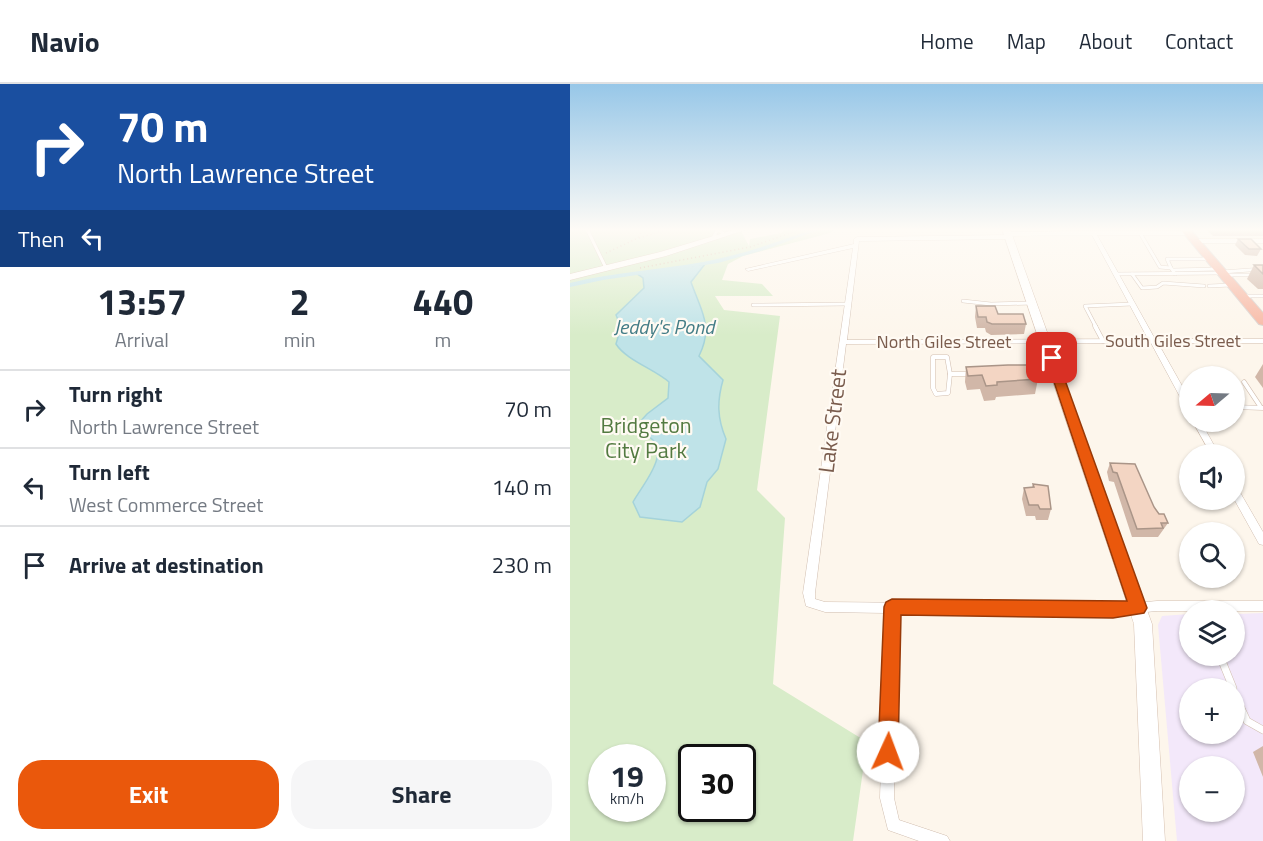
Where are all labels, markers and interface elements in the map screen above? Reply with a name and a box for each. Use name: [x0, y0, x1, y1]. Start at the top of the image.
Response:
text: Navio: [30, 20, 100, 63]
text: Home: [920, 25, 974, 57]
text: Map: [1007, 25, 1046, 57]
text: About: [1079, 25, 1132, 57]
text: Contact: [1165, 25, 1233, 57]
text: 70 m: [117, 94, 209, 158]
icon: right: [18, 108, 96, 186]
text: North Lawrence Street: [117, 152, 374, 193]
text: Then: [18, 222, 64, 256]
icon: left: [76, 222, 109, 255]
text: 13:57: [97, 274, 187, 329]
text: 2: [290, 274, 310, 329]
text: 440: [413, 274, 473, 329]
water label: Jeddy's Pond: [614, 311, 716, 342]
text: Arrival: [115, 324, 169, 355]
text: min: [284, 324, 316, 355]
text: m: [434, 324, 451, 355]
street label: South Giles Street: [1105, 327, 1242, 354]
street label: North Giles Street: [877, 328, 1012, 355]
pin: [1026, 332, 1077, 383]
icon: arrive: [1035, 341, 1068, 374]
north arrow: [1179, 366, 1245, 432]
map controls: [1179, 366, 1245, 822]
street label: Lake Street: [809, 367, 855, 475]
text: Turn right: [69, 377, 163, 411]
text: 70 m: [504, 392, 552, 426]
icon: right: [18, 393, 51, 426]
park label: Bridgeton City Park: [600, 408, 692, 467]
text: North Lawrence Street: [69, 411, 259, 442]
button: sound: [1179, 444, 1245, 510]
text: Turn left: [69, 455, 150, 489]
text: 140 m: [492, 470, 552, 504]
icon: left: [18, 471, 51, 504]
text: West Commerce Street: [69, 489, 263, 520]
button: search: [1179, 522, 1245, 588]
text: Arrive at destination: [69, 548, 264, 582]
text: 230 m: [492, 548, 552, 582]
icon: arrive: [18, 549, 51, 582]
button: layers: [1179, 600, 1245, 666]
button: +: [1179, 678, 1245, 744]
position arrow: [856, 720, 920, 784]
speed limit sign: 30: [678, 744, 756, 822]
text: 19: [610, 753, 644, 799]
button: −: [1179, 756, 1245, 822]
button: Exit: [18, 760, 279, 829]
button: Share: [291, 760, 552, 829]
text: km/h: [610, 787, 644, 810]

